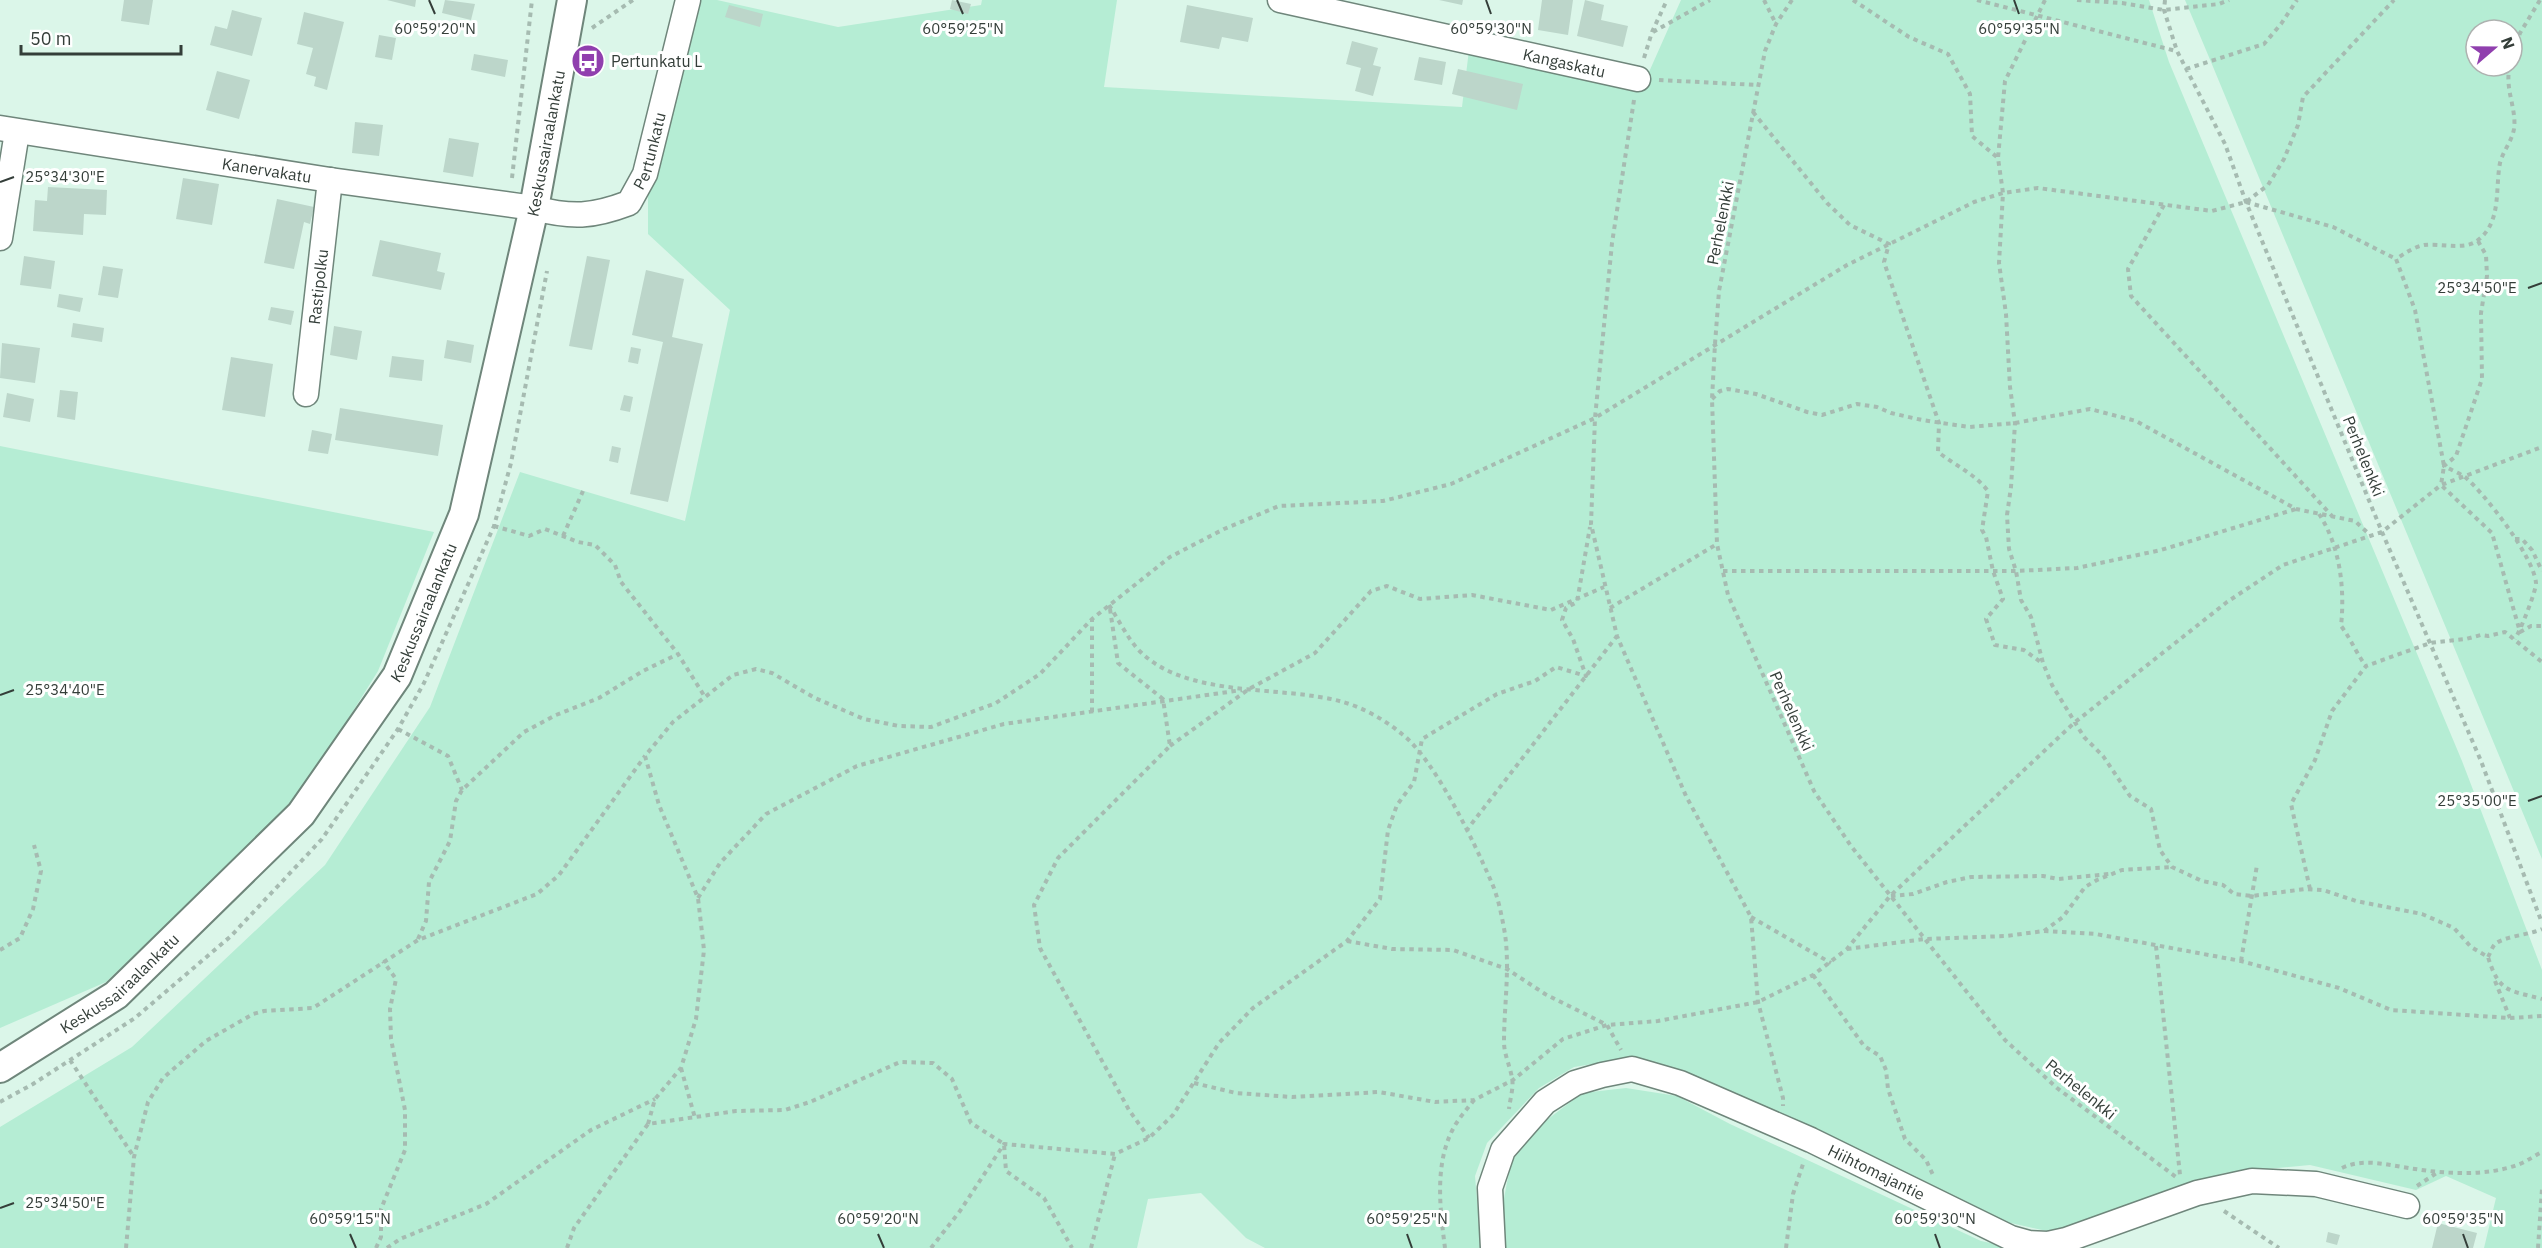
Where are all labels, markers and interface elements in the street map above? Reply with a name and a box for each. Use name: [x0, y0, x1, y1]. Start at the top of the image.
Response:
scale bar: [21, 18, 182, 56]
north arrow: [2464, 18, 2524, 78]
text: 60°59'20"N: [394, 19, 476, 38]
text: 60°59'25"N: [922, 19, 1004, 38]
text: 60°59'30"N: [1450, 19, 1532, 38]
text: 60°59'35"N: [1978, 19, 2060, 38]
text: 50 m: [30, 27, 72, 50]
text: N: [2497, 34, 2519, 52]
bus stop icon: Pertunkatu L: [570, 43, 606, 79]
street label: Kangaskatu: [1521, 44, 1607, 82]
place label: Pertunkatu L: [611, 51, 702, 71]
street label: Keskussairaalankatu: [522, 69, 569, 218]
street label: Pertunkatu: [628, 110, 670, 193]
street label: Kanervakatu: [221, 153, 313, 187]
text: 25°34'30"E: [25, 167, 105, 186]
street label: Perhelenkki: [1702, 179, 1738, 267]
street label: Rastipolku: [304, 248, 332, 326]
text: 25°34'50"E: [2437, 278, 2517, 297]
street label: Perhelenkki: [2339, 413, 2389, 499]
street label: Keskussairaalankatu: [386, 540, 461, 686]
street label: Perhelenkki: [1766, 668, 1818, 754]
text: 25°34'40"E: [25, 680, 105, 699]
text: 25°35'00"E: [2437, 791, 2517, 810]
street label: Keskussairaalankatu: [56, 929, 183, 1038]
street label: Perhelenkki: [2042, 1054, 2120, 1124]
street label: Hiihtomajantie: [1825, 1140, 1928, 1204]
text: 25°34'50"E: [25, 1193, 105, 1212]
text: 60°59'15"N: [309, 1209, 391, 1228]
text: 60°59'20"N: [837, 1209, 919, 1228]
text: 60°59'25"N: [1366, 1209, 1448, 1228]
text: 60°59'30"N: [1894, 1209, 1976, 1228]
text: 60°59'35"N: [2422, 1209, 2504, 1228]

